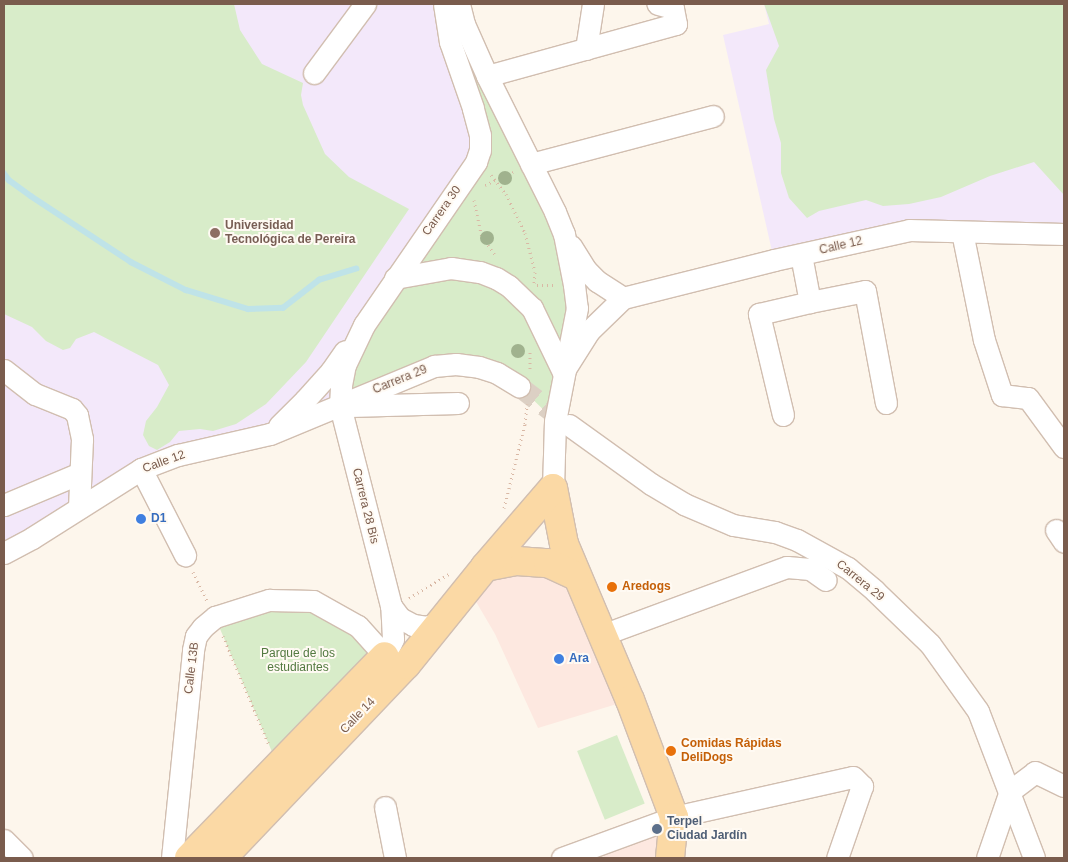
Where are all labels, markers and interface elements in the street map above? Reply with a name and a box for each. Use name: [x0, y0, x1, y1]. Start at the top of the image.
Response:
street label: Carrera 30: [420, 183, 464, 239]
place label: Universidad Tecnológica de Pereira: [225, 219, 355, 247]
marker: Universidad Tecnológica de Pereira: [209, 227, 221, 239]
street label: Calle 12: [818, 234, 864, 258]
street label: Carrera 29: [371, 363, 429, 397]
street label: Calle 12: [141, 448, 187, 476]
street label: Carrera 28 Bis: [349, 467, 381, 545]
place label: D1: [151, 512, 166, 526]
marker: D1: [135, 513, 147, 525]
street label: Carrera 29: [833, 557, 887, 605]
place label: Aredogs: [622, 580, 671, 594]
marker: Aredogs: [606, 581, 618, 593]
street label: Calle 13B: [182, 641, 202, 695]
park label: Parque de los estudiantes: [261, 647, 335, 675]
place label: Ara: [569, 652, 589, 666]
marker: Ara: [553, 653, 565, 665]
street label: Calle 14: [338, 695, 378, 737]
place label: Comidas Rápidas DeliDogs: [681, 737, 782, 765]
marker: Comidas Rápidas DeliDogs: [665, 745, 677, 757]
place label: Terpel Ciudad Jardín: [667, 815, 747, 843]
marker: Terpel Ciudad Jardín: [651, 823, 663, 835]

